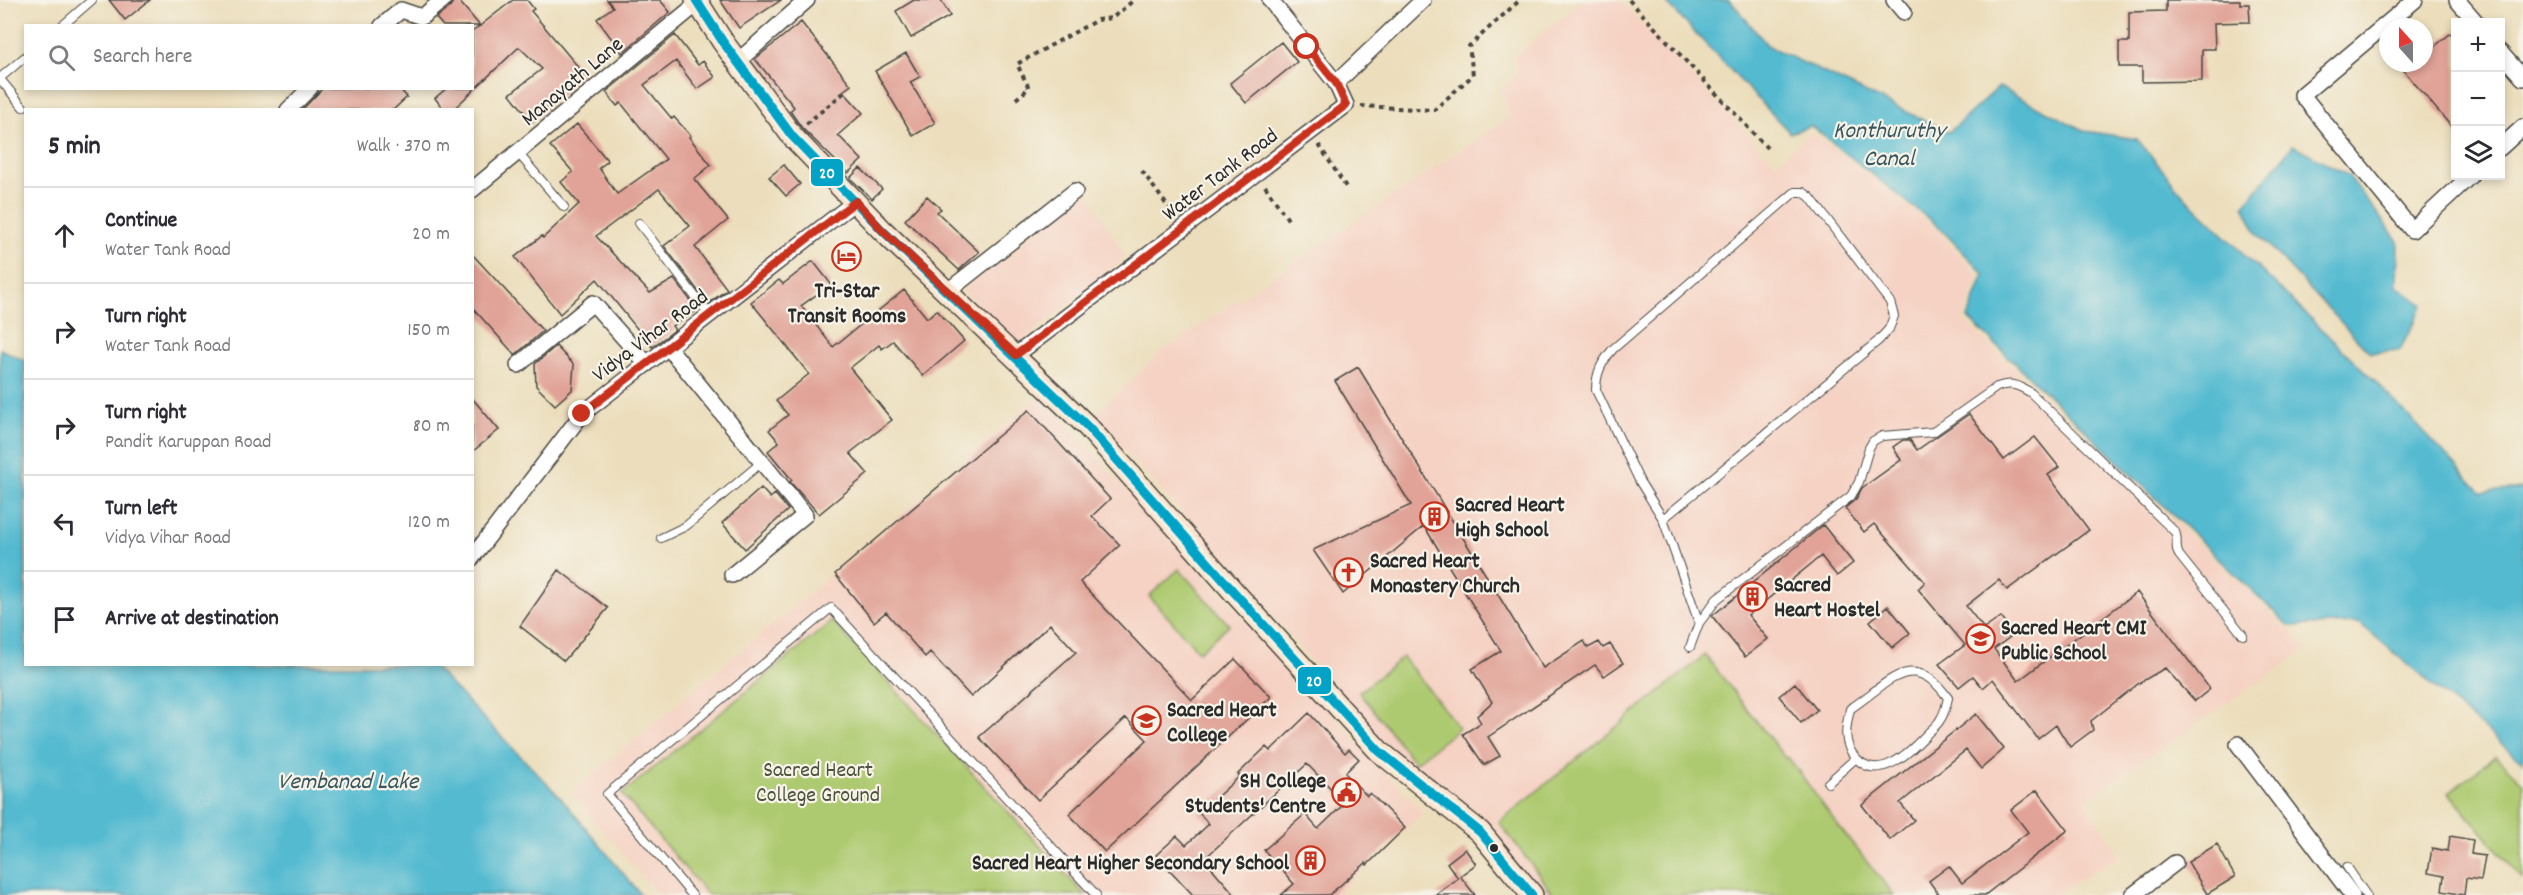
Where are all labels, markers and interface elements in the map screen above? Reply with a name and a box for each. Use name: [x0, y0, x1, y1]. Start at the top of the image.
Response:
north arrow: [2379, 18, 2433, 72]
map controls: [2451, 18, 2505, 180]
button: +: [2451, 18, 2505, 72]
search box: [24, 24, 474, 90]
street label: Manayath Lane: [515, 31, 631, 135]
route start: [1293, 33, 1319, 59]
icon: search: [45, 41, 78, 74]
text: Search here: [93, 42, 192, 73]
button: −: [2451, 72, 2505, 126]
water label: Konthuruthy Canal: [1833, 115, 1948, 177]
street label: Water Tank Road: [1156, 122, 1286, 230]
button: layers: [2451, 126, 2505, 180]
text: 5 min: [48, 129, 101, 166]
text: Walk · 370 m: [357, 133, 450, 161]
line badge: 20: [810, 158, 844, 187]
text: 20: [819, 163, 835, 186]
text: Continue: [105, 206, 177, 237]
icon: ahead: [48, 219, 81, 252]
text: 20 m: [412, 221, 450, 249]
text: Water Tank Road: [105, 237, 231, 265]
hotel icon: Tri-Star Transit Rooms: [831, 241, 863, 273]
place label: Tri-Star Transit Rooms: [788, 277, 906, 333]
street label: Vidya Vihar Road: [586, 283, 716, 391]
text: Turn right: [105, 302, 187, 333]
icon: right: [48, 315, 81, 348]
text: 150 m: [407, 317, 450, 345]
text: Water Tank Road: [105, 333, 231, 361]
text: Turn right: [105, 398, 187, 429]
route end: [568, 400, 594, 426]
icon: right: [48, 411, 81, 444]
text: 80 m: [413, 413, 450, 441]
text: Pandit Karuppan Road: [105, 429, 271, 457]
place label: Sacred Heart High School: [1455, 491, 1565, 547]
text: Turn left: [105, 494, 177, 525]
building icon: Sacred Heart High School: [1418, 500, 1450, 532]
icon: left: [48, 507, 81, 540]
text: 120 m: [408, 509, 450, 537]
text: Vidya Vihar Road: [105, 525, 231, 553]
place label: Sacred Heart Monastery Church: [1370, 547, 1520, 603]
church icon: Sacred Heart Monastery Church: [1333, 556, 1365, 588]
place label: Sacred Heart Hostel: [1774, 571, 1881, 627]
building icon: Sacred Heart Hostel: [1737, 580, 1769, 612]
icon: arrive: [48, 603, 81, 636]
text: Arrive at destination: [105, 604, 279, 635]
place label: Sacred Heart CMI Public School: [2001, 614, 2146, 670]
school or university icon: Sacred Heart CMI Public School: [1964, 623, 1996, 655]
line badge: 20: [1297, 666, 1332, 695]
text: 20: [1306, 671, 1322, 694]
place label: Sacred Heart College: [1167, 696, 1277, 752]
school or university icon: Sacred Heart College: [1130, 705, 1162, 737]
park label: Sacred Heart College Ground: [756, 756, 880, 812]
water label: Vembanad Lake: [278, 766, 420, 800]
place label: SH College Students' Centre: [1185, 767, 1326, 823]
public building icon: SH College Students' Centre: [1331, 776, 1363, 808]
unlabelled marker: [1488, 842, 1500, 854]
building icon: Sacred Heart Higher Secondary School: [1294, 845, 1326, 877]
place label: Sacred Heart Higher Secondary School: [972, 849, 1290, 880]

